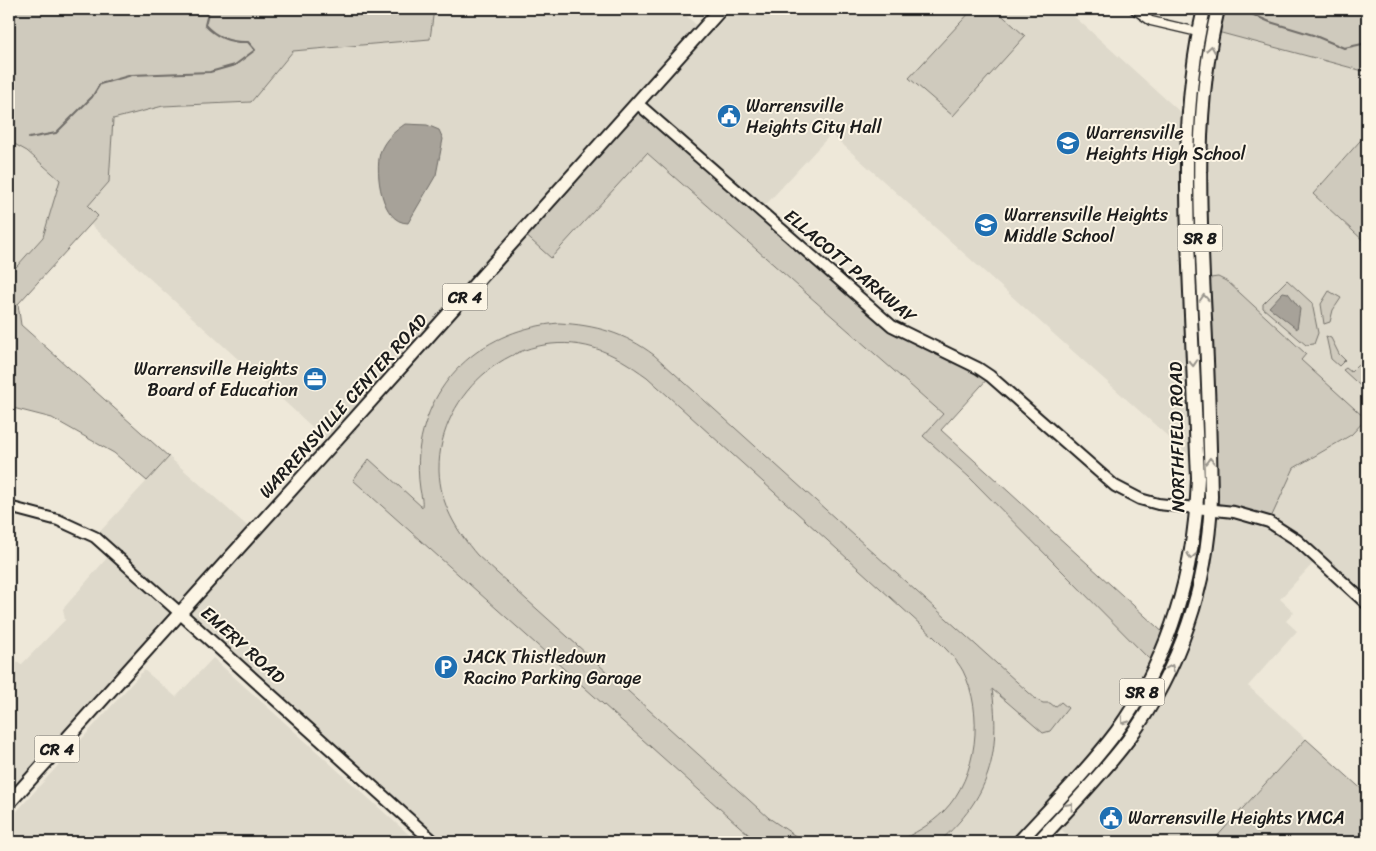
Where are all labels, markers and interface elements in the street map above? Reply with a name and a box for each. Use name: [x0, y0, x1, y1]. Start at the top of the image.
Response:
one-way arrow: [1205, 44, 1215, 53]
place label: Warrensville Heights City Hall: [746, 90, 883, 143]
public building icon: Warrensville Heights City Hall: [716, 103, 742, 129]
place label: Warrensville Heights High School: [1086, 117, 1247, 170]
school or university icon: Warrensville Heights High School: [1055, 130, 1081, 156]
place label: Warrensville Heights Middle School: [1004, 199, 1169, 252]
street label: ELLACOTT PARKWAY: [776, 201, 924, 332]
school or university icon: Warrensville Heights Middle School: [973, 212, 999, 238]
road number: SR 8: [1178, 224, 1222, 252]
road number: CR 4: [442, 284, 488, 310]
one-way arrow: [1199, 294, 1210, 302]
street label: WARRENSVILLE CENTER ROAD: [251, 306, 435, 506]
place label: Warrensville Heights Board of Education: [134, 353, 299, 406]
one-way arrow: [1188, 360, 1199, 368]
street label: NORTHFIELD ROAD: [1160, 361, 1194, 513]
office icon: Warrensville Heights Board of Education: [302, 366, 328, 392]
one-way arrow: [1205, 456, 1216, 464]
one-way arrow: [1187, 551, 1197, 560]
street label: EMERY ROAD: [193, 598, 293, 692]
place label: JACK Thistledown Racino Parking Garage: [463, 641, 642, 694]
parking icon: JACK Thistledown Racino Parking Garage: [433, 654, 459, 680]
one-way arrow: [1164, 664, 1175, 673]
road number: SR 8: [1120, 679, 1164, 706]
one-way arrow: [1121, 715, 1130, 725]
road number: CR 4: [34, 736, 80, 762]
place label: Warrensville Heights YMCA: [1128, 802, 1345, 834]
one-way arrow: [1065, 803, 1074, 812]
public building icon: Warrensville Heights YMCA: [1098, 805, 1124, 831]

